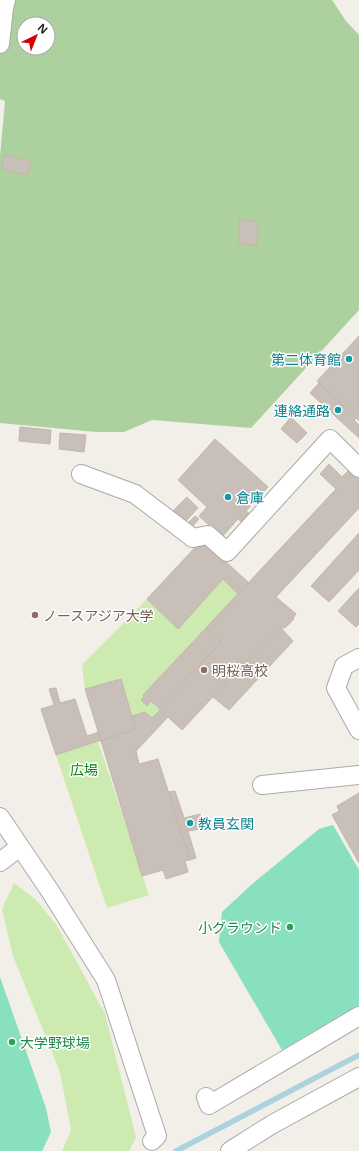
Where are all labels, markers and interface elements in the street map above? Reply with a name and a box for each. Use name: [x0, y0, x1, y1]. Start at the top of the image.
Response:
north arrow: [16, 16, 56, 56]
text: N: [35, 20, 52, 37]
place label: 第二体育館: [271, 350, 341, 369]
marker: 第二体育館: [344, 354, 354, 364]
place label: 連絡通路: [274, 401, 330, 420]
marker: 連絡通路: [333, 405, 343, 415]
place label: 倉庫: [236, 488, 264, 507]
marker: 倉庫: [223, 492, 233, 502]
place label: ノースアジア大学: [43, 606, 154, 625]
marker: ノースアジア大学: [30, 610, 40, 620]
place label: 明桜高校: [212, 661, 268, 680]
marker: 明桜高校: [199, 665, 209, 675]
park label: 広場: [70, 760, 98, 779]
place label: 教員玄関: [198, 814, 254, 833]
marker: 教員玄関: [185, 818, 195, 828]
place label: 小グラウンド: [198, 918, 282, 937]
marker: 小グラウンド: [285, 922, 295, 932]
place label: 大学野球場: [20, 1033, 90, 1052]
marker: 大学野球場: [7, 1037, 17, 1047]

